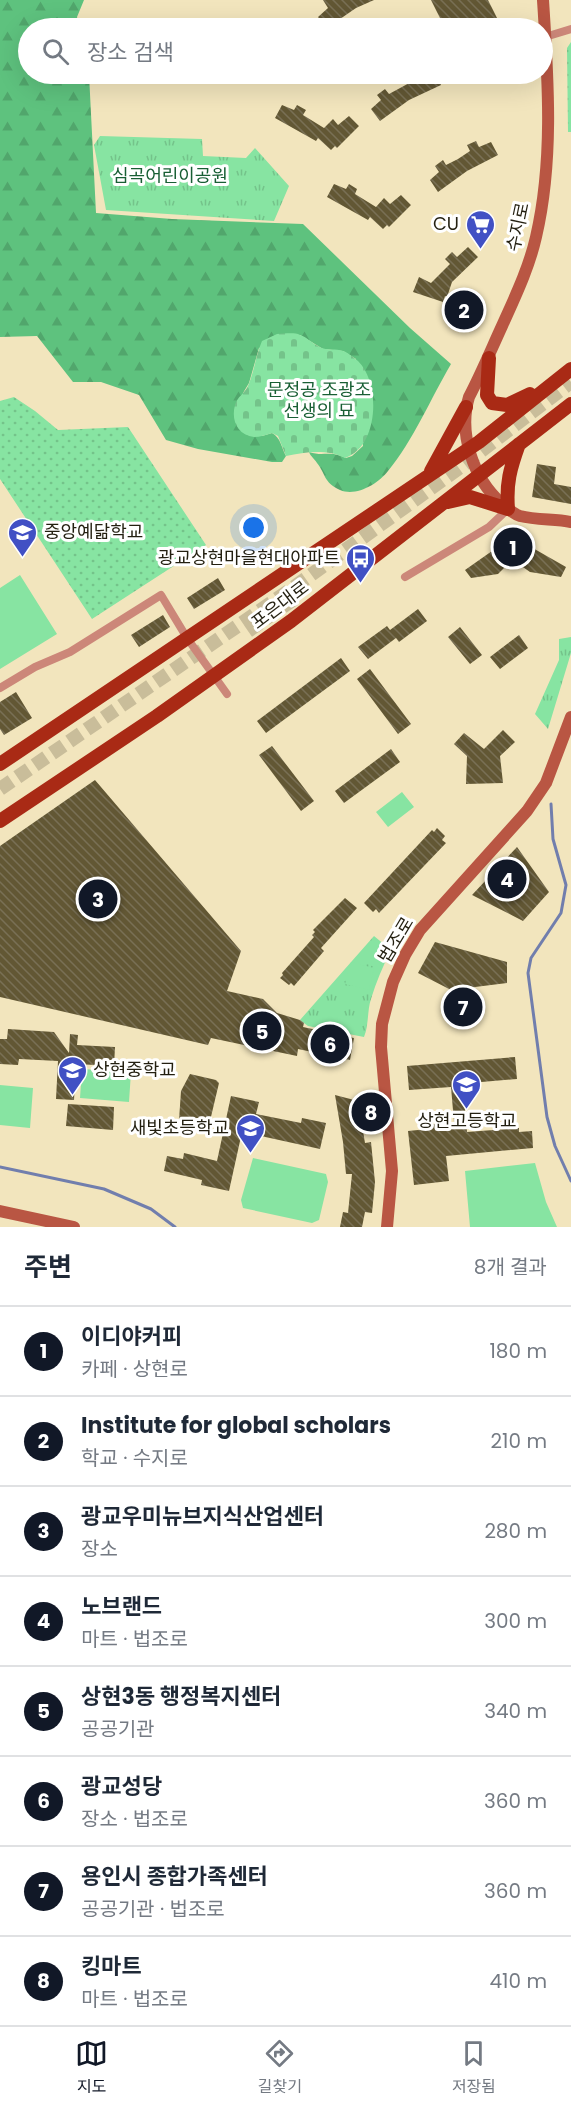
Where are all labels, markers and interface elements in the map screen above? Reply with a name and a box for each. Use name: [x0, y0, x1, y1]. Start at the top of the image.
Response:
search box: [18, 18, 553, 84]
icon: search: [39, 35, 72, 68]
text: 장소 검색: [87, 37, 174, 68]
park label: 심곡어린이공원: [112, 163, 228, 188]
street label: 수지로: [500, 200, 535, 254]
supermarket icon: CU: [464, 208, 496, 250]
place label: CU: [433, 211, 459, 236]
pin: 2: [444, 288, 484, 332]
park label: 문정공 조광조 선생의 묘: [267, 377, 371, 423]
your location: [239, 513, 268, 542]
school or university icon: 중앙예닮학교: [7, 516, 39, 558]
place label: 중앙예닮학교: [44, 519, 143, 544]
pin: 1: [494, 524, 532, 570]
bus stop icon: 광교상현마을현대아파트: [345, 542, 377, 584]
place label: 광교상현마을현대아파트: [158, 545, 340, 570]
street label: 포은대로: [246, 575, 314, 635]
pin: 4: [488, 856, 526, 902]
pin: 3: [78, 876, 118, 922]
street label: 법조로: [372, 912, 419, 967]
pin: 7: [444, 984, 482, 1030]
pin: 5: [242, 1008, 282, 1054]
pin: 6: [310, 1022, 350, 1066]
school or university icon: 상현중학교: [56, 1054, 88, 1096]
place label: 상현중학교: [93, 1057, 176, 1082]
school or university icon: 상현고등학교: [451, 1068, 483, 1110]
pin: 8: [352, 1090, 391, 1134]
place label: 상현고등학교: [417, 1108, 517, 1133]
school or university icon: 새빛초등학교: [234, 1112, 266, 1154]
place label: 새빛초등학교: [130, 1115, 229, 1140]
text: 주변: [24, 1249, 72, 1285]
text: 8개 결과: [474, 1253, 547, 1281]
text: 이디야커피: [81, 1321, 182, 1352]
text: 1: [40, 1337, 47, 1365]
text: 180 m: [489, 1337, 547, 1365]
text: 카페 · 상현로: [81, 1355, 188, 1383]
text: Institute for global scholars: [81, 1410, 391, 1441]
text: 2: [38, 1427, 49, 1455]
text: 210 m: [491, 1427, 547, 1455]
text: 학교 · 수지로: [81, 1444, 188, 1472]
text: 광교우미뉴브지식산업센터: [81, 1501, 324, 1532]
text: 3: [37, 1517, 50, 1545]
text: 280 m: [484, 1517, 547, 1545]
text: 장소: [81, 1535, 118, 1563]
text: 노브랜드: [81, 1591, 162, 1622]
text: 4: [37, 1607, 50, 1635]
text: 300 m: [484, 1607, 547, 1635]
text: 마트 · 법조로: [81, 1625, 188, 1653]
text: 상현3동 행정복지센터: [81, 1681, 281, 1712]
text: 5: [37, 1697, 50, 1725]
text: 340 m: [484, 1697, 547, 1725]
text: 공공기관: [81, 1715, 155, 1743]
text: 광교성당: [81, 1771, 162, 1802]
text: 6: [37, 1787, 50, 1815]
text: 360 m: [484, 1787, 547, 1815]
text: 장소 · 법조로: [81, 1805, 188, 1833]
text: 용인시 종합가족센터: [81, 1861, 268, 1892]
text: 7: [38, 1877, 49, 1905]
text: 360 m: [484, 1877, 547, 1905]
text: 공공기관 · 법조로: [81, 1895, 225, 1923]
text: 킹마트: [81, 1951, 142, 1982]
text: 8: [37, 1967, 50, 1995]
text: 410 m: [490, 1967, 547, 1995]
text: 마트 · 법조로: [81, 1985, 188, 2013]
tab: 지도: [75, 2037, 108, 2099]
tab: 길찾기: [258, 2037, 302, 2099]
tab: 저장됨: [452, 2037, 496, 2099]

